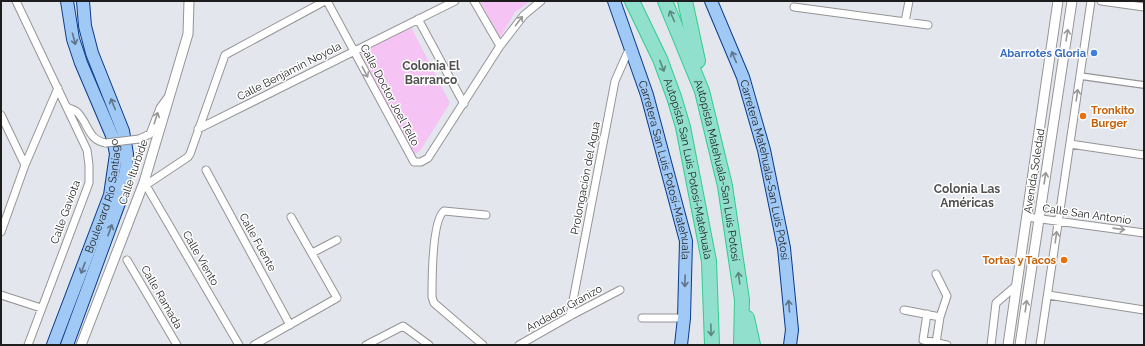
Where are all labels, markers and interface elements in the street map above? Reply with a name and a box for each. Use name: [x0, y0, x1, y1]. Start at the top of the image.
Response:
one-way arrow: [668, 10, 675, 22]
one-way arrow: [515, 16, 523, 27]
one-way arrow: [1063, 29, 1071, 42]
one-way arrow: [71, 33, 78, 46]
street label: Calle Benjamín Noyola: [235, 39, 344, 103]
street label: Calle Doctor Joel Tello: [357, 42, 422, 149]
place label: Abarrotes Gloria: [1000, 47, 1086, 60]
marker: Abarrotes Gloria: [1089, 48, 1099, 58]
one-way arrow: [730, 52, 738, 64]
district label: Colonia El Barranco: [402, 59, 460, 87]
one-way arrow: [659, 59, 667, 71]
one-way arrow: [362, 66, 370, 78]
street label: Autopista San Luis Potosí-Matehuala: [661, 76, 715, 261]
street label: Autopista Matehuala-San Luis Potosí: [691, 77, 742, 263]
street label: Carretera Matehuala-San Luis Potosí: [737, 78, 791, 261]
street label: Carretera San Luis Potosí-Matehuala: [635, 79, 692, 260]
one-way arrow: [1073, 89, 1081, 102]
one-way arrow: [108, 99, 116, 111]
place label: Tronkito Burger: [1091, 104, 1135, 130]
marker: Tronkito Burger: [1078, 111, 1088, 121]
one-way arrow: [153, 112, 160, 125]
street label: Prolongación del Agua: [568, 120, 603, 236]
street label: Avenida Soledad: [1021, 127, 1048, 215]
street label: Boulevard Río Santiago: [83, 137, 123, 255]
street label: Calle Iturbide: [116, 137, 151, 206]
one-way arrow: [1041, 172, 1049, 185]
street label: Calle Gaviota: [48, 179, 83, 246]
district label: Colonia Las Américas: [934, 182, 1000, 210]
street label: Calle San Antonio: [1042, 202, 1133, 227]
street label: Calle Fuente: [236, 211, 279, 274]
one-way arrow: [106, 224, 114, 236]
one-way arrow: [1112, 225, 1125, 233]
street label: Calle Viento: [180, 228, 222, 288]
one-way arrow: [1052, 231, 1060, 244]
place label: Tortas y Tacos: [983, 254, 1057, 267]
marker: Tortas y Tacos: [1059, 255, 1069, 265]
one-way arrow: [78, 262, 86, 274]
street label: Calle Ramada: [138, 263, 185, 331]
one-way arrow: [735, 272, 743, 285]
one-way arrow: [681, 274, 689, 287]
street label: Andador Granizo: [524, 282, 605, 335]
one-way arrow: [786, 300, 793, 313]
one-way arrow: [1022, 300, 1030, 313]
one-way arrow: [707, 323, 715, 336]

